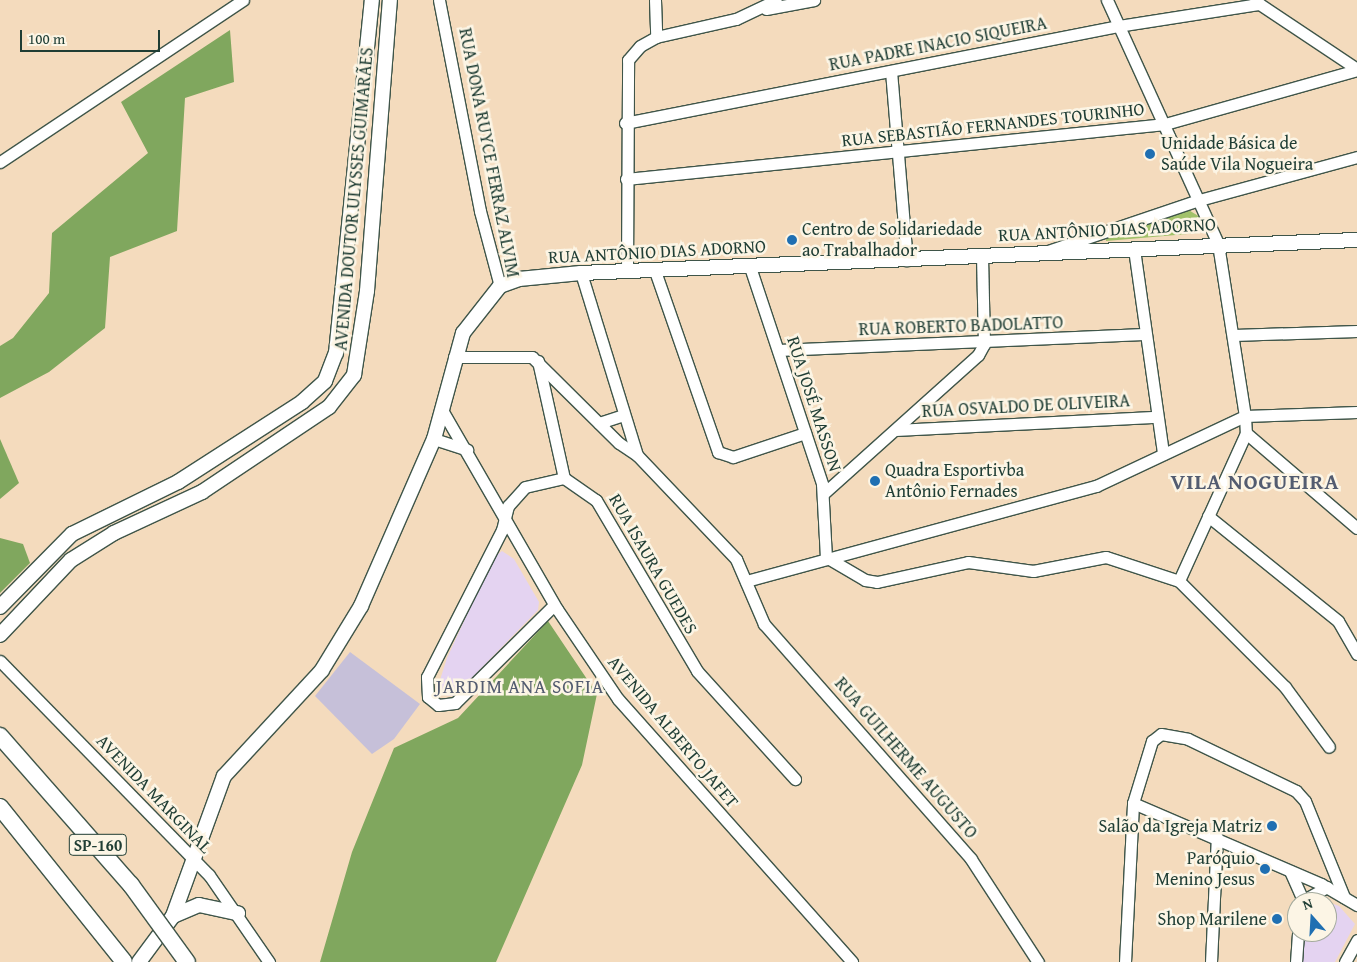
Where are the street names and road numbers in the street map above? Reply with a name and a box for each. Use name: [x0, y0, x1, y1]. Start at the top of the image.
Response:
street label: RUA PADRE INACIO SIQUEIRA: [827, 12, 1049, 76]
street label: RUA DONA RUYCE FERRAZ ALVIM: [454, 26, 524, 280]
street label: AVENIDA DOUTOR ULYSSES GUIMARÃES: [330, 47, 378, 351]
street label: RUA SEBASTIÃO FERNANDES TOURINHO: [841, 98, 1145, 152]
street label: RUA ANTÔNIO DIAS ADORNO: [998, 214, 1216, 246]
street label: RUA ANTÔNIO DIAS ADORNO: [548, 236, 766, 268]
street label: RUA ROBERTO BADOLATTO: [858, 312, 1064, 340]
street label: RUA JOSÉ MASSON: [782, 334, 846, 474]
street label: RUA OSVALDO DE OLIVEIRA: [921, 390, 1131, 422]
street label: RUA ISAURA GUEDES: [604, 490, 702, 638]
street label: AVENIDA ALBERTO JAFET: [603, 652, 743, 812]
street label: RUA GUILHERME AUGUSTO: [830, 673, 982, 843]
street label: AVENIDA MARGINAL: [92, 730, 216, 858]
road number: SP-160: [68, 832, 128, 858]

